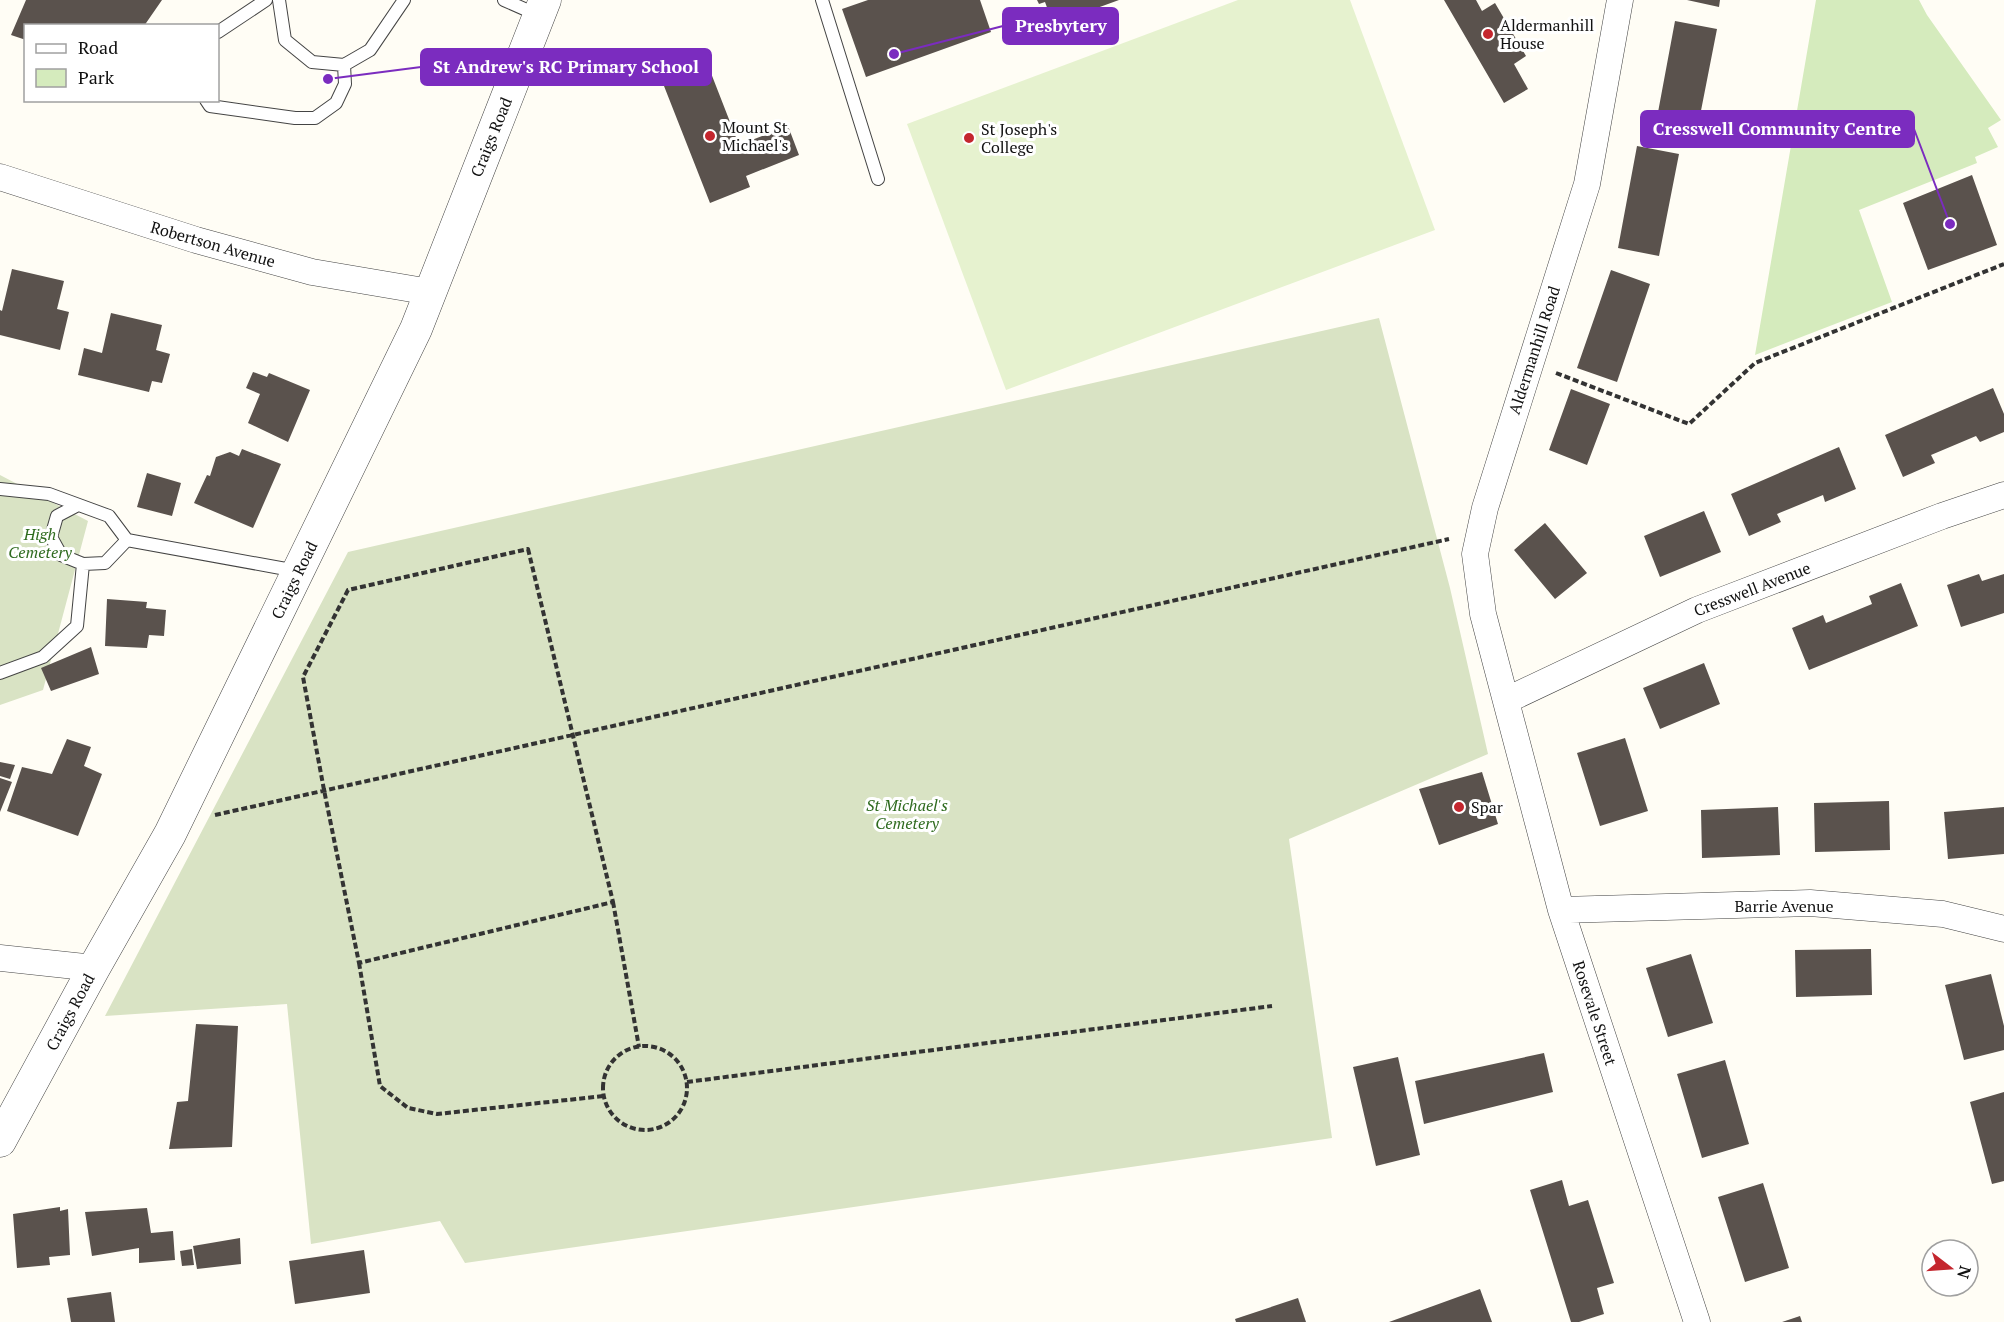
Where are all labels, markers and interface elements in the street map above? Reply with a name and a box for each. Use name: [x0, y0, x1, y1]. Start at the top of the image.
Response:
callout: Presbytery: [1003, 8, 1118, 44]
text: Presbytery: [1015, 13, 1107, 37]
place label: Aldermanhill House: [1500, 14, 1594, 54]
legend: [24, 24, 219, 102]
marker: Aldermanhill House: [1481, 27, 1495, 41]
text: Road: [78, 35, 118, 59]
callout: St Andrew's RC Primary School: [421, 49, 711, 85]
text: St Andrew's RC Primary School: [433, 54, 699, 78]
text: Park: [78, 65, 115, 89]
street label: Craigs Road: [465, 94, 517, 180]
callout: Cresswell Community Centre: [1641, 111, 1914, 147]
place label: Mount St Michael's: [722, 116, 789, 156]
text: Cresswell Community Centre: [1653, 116, 1902, 140]
place label: St Joseph's College: [981, 118, 1057, 158]
marker: Mount St Michael's: [703, 129, 717, 143]
marker: St Joseph's College: [962, 131, 976, 145]
street label: Robertson Avenue: [148, 216, 278, 272]
street label: Aldermanhill Road: [1503, 283, 1565, 417]
park label: High Cemetery: [8, 523, 72, 563]
street label: Craigs Road: [266, 537, 322, 623]
street label: Cresswell Avenue: [1690, 557, 1814, 621]
park label: St Michael's Cemetery: [866, 794, 948, 834]
place label: Spar: [1471, 796, 1504, 818]
marker: Spar: [1452, 800, 1466, 814]
street label: Barrie Avenue: [1734, 895, 1834, 917]
street label: Rosevale Street: [1568, 958, 1622, 1068]
street label: Craigs Road: [41, 970, 100, 1054]
north arrow: [1920, 1238, 1980, 1298]
text: N: [1952, 1263, 1977, 1281]

